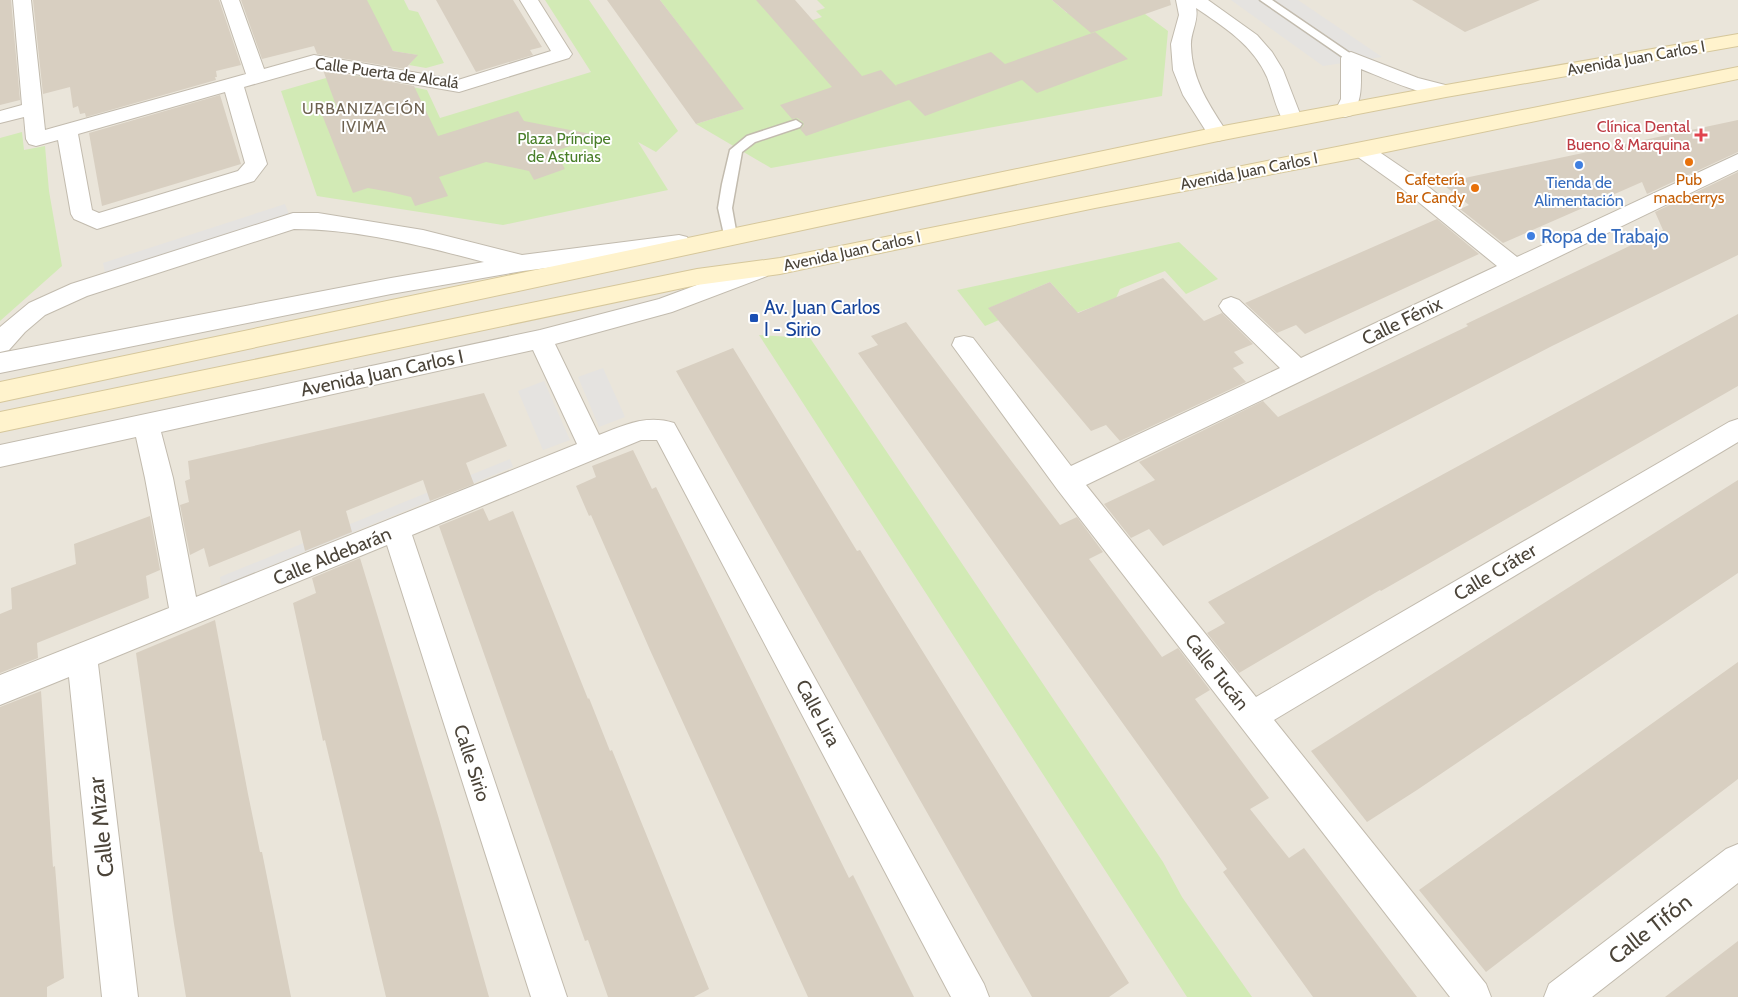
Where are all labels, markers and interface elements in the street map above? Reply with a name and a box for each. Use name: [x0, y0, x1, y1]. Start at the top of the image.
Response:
street label: Avenida Juan Carlos I: [1566, 37, 1706, 79]
street label: Calle Puerta de Alcalá: [314, 54, 460, 93]
district label: URBANIZACIÓN IVIMA: [302, 99, 426, 136]
place label: Clínica Dental Bueno & Marquina: [1566, 117, 1690, 154]
marker: Clínica Dental Bueno & Marquina: [1694, 128, 1708, 142]
park label: Plaza Príncipe de Asturias: [517, 129, 611, 166]
street label: Avenida Juan Carlos I: [1179, 148, 1319, 194]
marker: Pub macberrys: [1683, 156, 1695, 168]
marker: Tienda de Alimentación: [1573, 159, 1585, 171]
place label: Cafetería Bar Candy: [1396, 170, 1465, 207]
place label: Pub macberrys: [1654, 170, 1725, 207]
place label: Tienda de Alimentación: [1534, 173, 1624, 210]
marker: Cafetería Bar Candy: [1469, 182, 1481, 194]
place label: Ropa de Trabajo: [1541, 225, 1669, 248]
street label: Avenida Juan Carlos I: [782, 227, 922, 275]
marker: Ropa de Trabajo: [1525, 230, 1537, 242]
street label: Calle Fénix: [1358, 292, 1446, 350]
place label: Av. Juan Carlos I - Sirio: [764, 296, 880, 341]
marker: Av. Juan Carlos I - Sirio: [748, 312, 760, 324]
street label: Avenida Juan Carlos I: [299, 345, 465, 401]
street label: Calle Aldebarán: [270, 522, 394, 590]
street label: Calle Cráter: [1450, 538, 1540, 606]
street label: Calle Tucán: [1180, 629, 1254, 715]
street label: Calle Lira: [791, 676, 845, 750]
street label: Calle Sirio: [449, 722, 495, 804]
street label: Calle Mizar: [82, 775, 120, 879]
street label: Calle Tifón: [1603, 888, 1697, 970]

